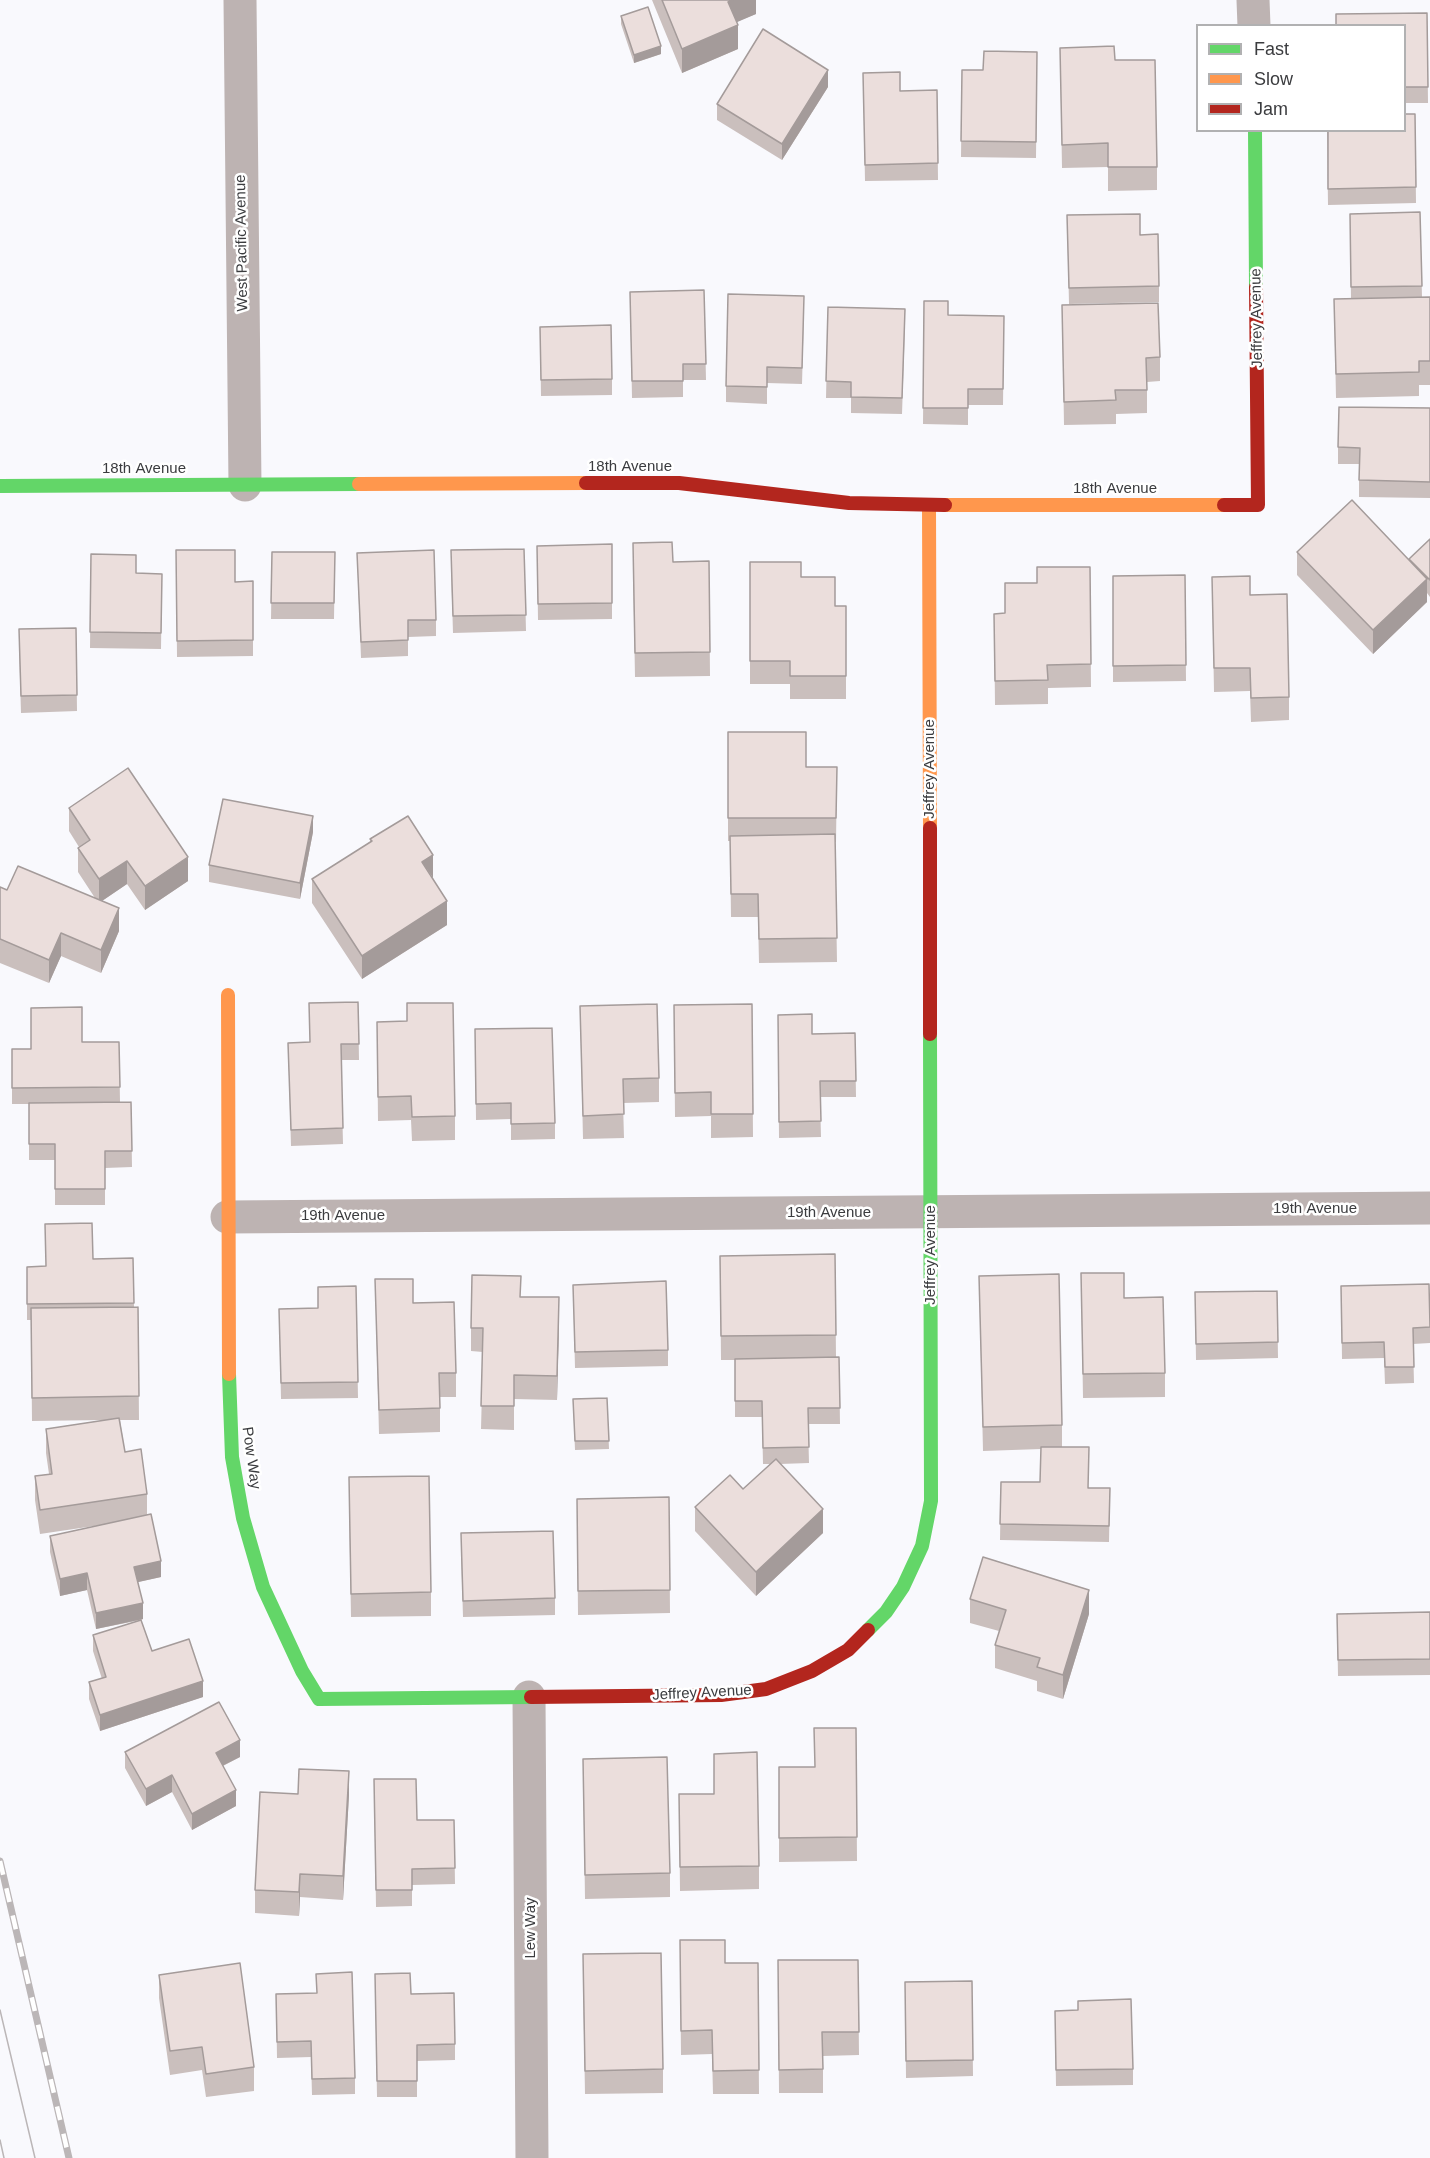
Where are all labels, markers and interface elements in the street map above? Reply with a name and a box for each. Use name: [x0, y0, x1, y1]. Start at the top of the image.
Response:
legend: [1196, 24, 1406, 132]
text: Fast: [1254, 39, 1289, 59]
text: Slow: [1254, 69, 1293, 89]
text: Jam: [1254, 99, 1288, 119]
street label: West Pacific Avenue: [232, 174, 252, 312]
street label: Jeffrey Avenue: [1247, 268, 1267, 368]
street label: 18th Avenue: [588, 458, 672, 476]
street label: 18th Avenue: [102, 460, 186, 478]
street label: 18th Avenue: [1073, 480, 1157, 498]
street label: Jeffrey Avenue: [921, 719, 939, 819]
street label: 19th Avenue: [1273, 1200, 1357, 1218]
street label: 19th Avenue: [787, 1204, 871, 1222]
street label: Jeffrey Avenue: [922, 1205, 940, 1305]
street label: 19th Avenue: [301, 1207, 385, 1225]
street label: Pow Way: [238, 1426, 264, 1490]
street label: Jeffrey Avenue: [652, 1681, 752, 1705]
street label: Lew Way: [522, 1897, 540, 1959]

